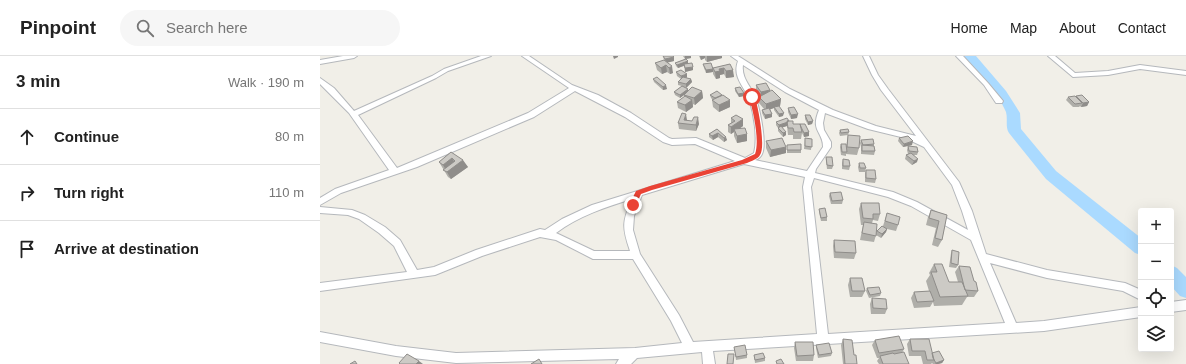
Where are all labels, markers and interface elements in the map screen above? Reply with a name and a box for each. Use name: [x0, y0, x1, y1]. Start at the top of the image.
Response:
search box: [120, 10, 400, 46]
text: Pinpoint: [20, 17, 96, 38]
icon: search: [134, 17, 156, 39]
text: Search here: [166, 19, 248, 36]
text: Home: [951, 20, 988, 36]
text: Map: [1010, 20, 1037, 36]
text: About: [1059, 20, 1096, 36]
text: Contact: [1118, 20, 1166, 36]
text: 3 min: [16, 72, 60, 91]
text: Walk · 190 m: [228, 75, 304, 90]
route start: [743, 88, 761, 106]
icon: ahead: [16, 126, 38, 148]
text: Continue: [54, 128, 119, 145]
text: 80 m: [275, 129, 304, 144]
icon: right: [16, 182, 38, 204]
text: Turn right: [54, 184, 124, 201]
text: 110 m: [269, 185, 304, 200]
route end: [624, 196, 642, 214]
map controls: [1138, 208, 1174, 352]
button: +: [1138, 208, 1174, 244]
icon: arrive: [16, 238, 38, 260]
text: Arrive at destination: [54, 240, 199, 257]
button: −: [1138, 244, 1174, 280]
button: locate: [1138, 280, 1174, 316]
button: layers: [1138, 316, 1174, 352]

